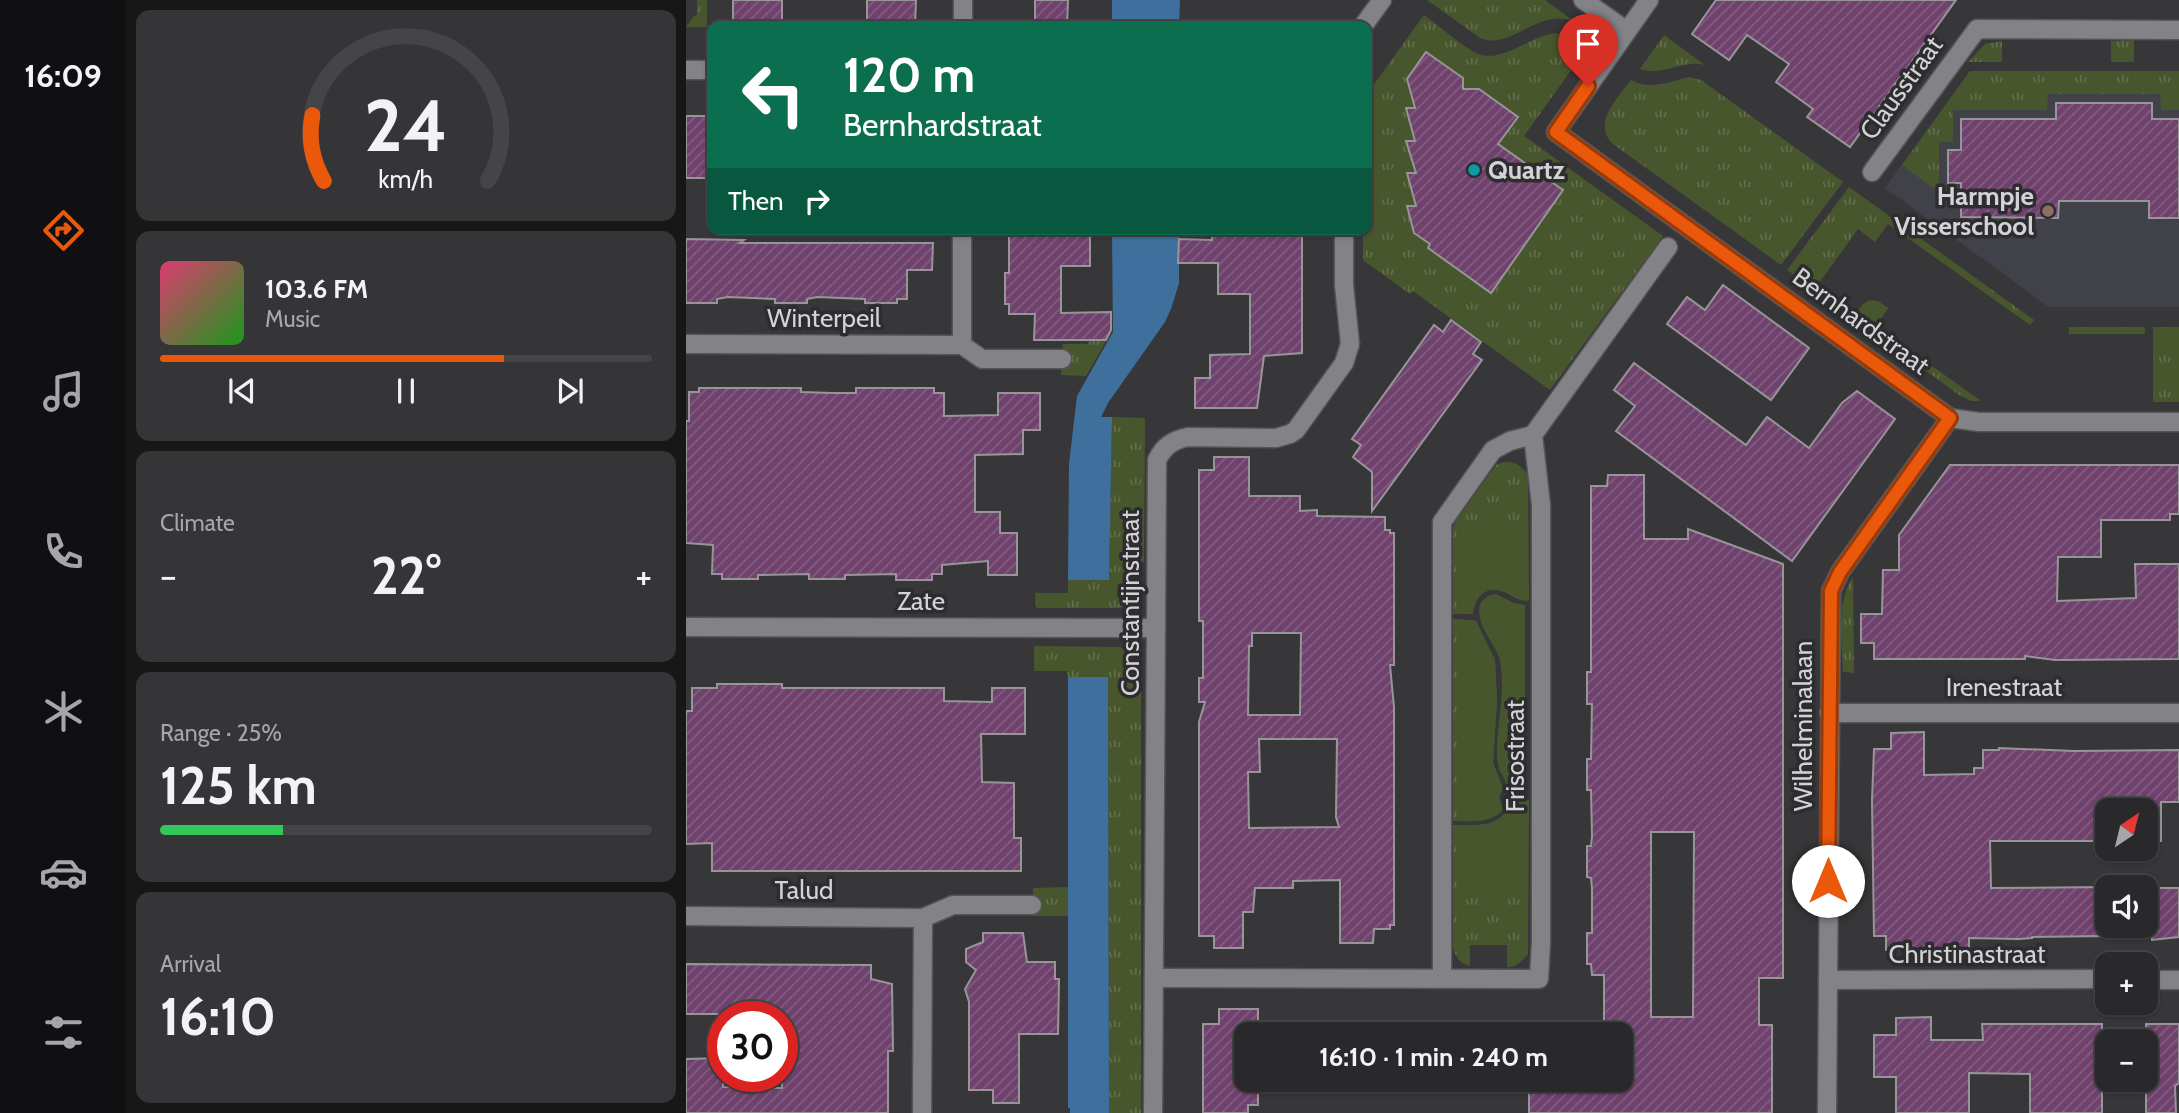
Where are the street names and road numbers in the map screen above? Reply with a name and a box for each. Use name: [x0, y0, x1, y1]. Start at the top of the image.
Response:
street label: Clausstraat: [1853, 30, 1949, 146]
street label: Bernhardstraat: [1786, 261, 1936, 382]
street label: Winterpeil: [767, 302, 881, 334]
street label: Constantijnstraat: [1114, 510, 1146, 696]
street label: Zate: [897, 585, 945, 617]
street label: Wilhelminalaan: [1787, 641, 1819, 811]
street label: Irenestraat: [1946, 671, 2062, 703]
street label: Frisostraat: [1499, 700, 1531, 812]
street label: Talud: [775, 874, 833, 906]
street label: Christinastraat: [1889, 938, 2046, 970]

